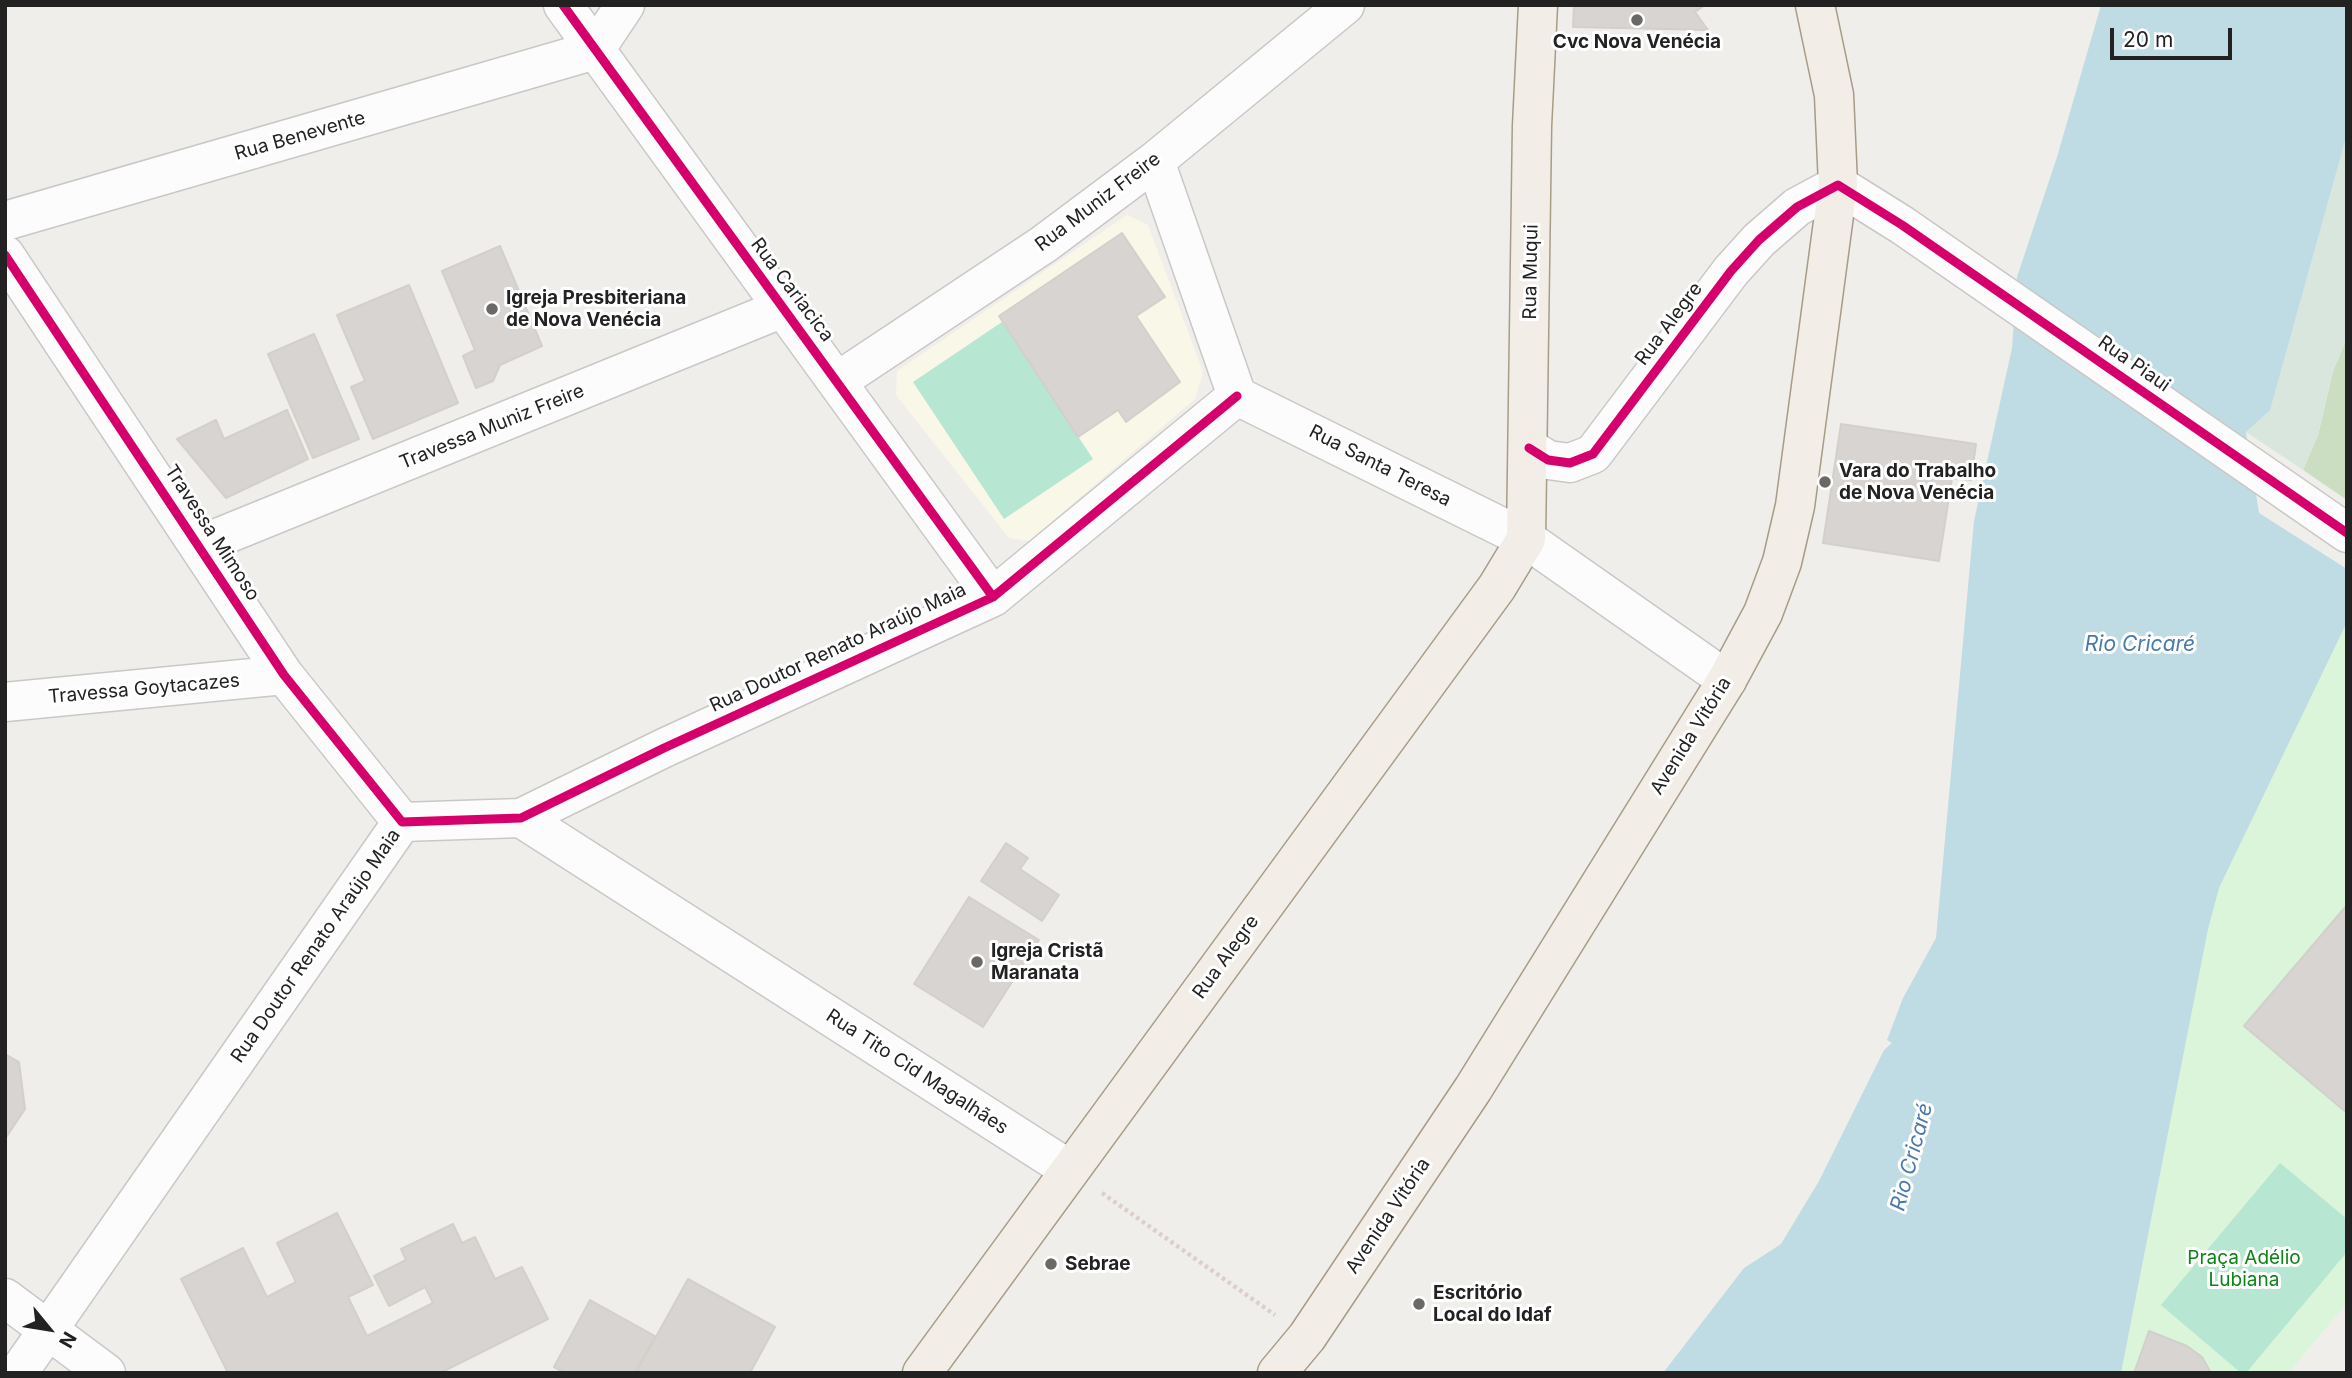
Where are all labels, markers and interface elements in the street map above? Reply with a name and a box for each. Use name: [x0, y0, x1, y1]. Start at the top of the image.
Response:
marker: Cvc Nova Venécia: [1629, 12, 1645, 28]
scale bar: [2114, 14, 2236, 58]
text: 20 m: [2123, 27, 2173, 52]
place label: Cvc Nova Venécia: [1553, 31, 1721, 53]
street label: Rua Benevente: [232, 106, 368, 166]
street label: Rua Muniz Freire: [1031, 148, 1165, 256]
street label: Rua Muqui: [1519, 224, 1543, 320]
street label: Rua Cariacica: [746, 234, 838, 346]
street label: Rua Alegre: [1630, 278, 1708, 370]
place label: Igreja Presbiteriana de Nova Venécia: [506, 287, 686, 331]
marker: Igreja Presbiteriana de Nova Venécia: [484, 301, 500, 317]
street label: Rua Piaui: [2094, 331, 2174, 397]
street label: Travessa Muniz Freire: [396, 379, 588, 475]
street label: Rua Santa Teresa: [1305, 420, 1455, 512]
place label: Vara do Trabalho de Nova Venécia: [1839, 460, 1996, 504]
street label: Travessa Mimoso: [160, 461, 264, 605]
marker: Vara do Trabalho de Nova Venécia: [1817, 474, 1833, 490]
street label: Rua Doutor Renato Araújo Maia: [706, 578, 970, 718]
water label: Rio Cricaré: [2085, 632, 2195, 658]
street label: Travessa Goytacazes: [47, 669, 241, 709]
street label: Avenida Vitória: [1646, 673, 1736, 799]
street label: Rua Doutor Renato Araújo Maia: [226, 825, 406, 1067]
street label: Rua Alegre: [1188, 911, 1264, 1003]
place label: Igreja Cristã Maranata: [991, 940, 1103, 984]
marker: Igreja Cristã Maranata: [969, 954, 985, 970]
street label: Rua Tito Cid Magalhães: [822, 1005, 1012, 1139]
water label: Rio Cricaré: [1886, 1100, 1938, 1214]
street label: Avenida Vitória: [1341, 1154, 1435, 1278]
park label: Praça Adélio Lubiana: [2187, 1247, 2301, 1291]
place label: Sebrae: [1065, 1253, 1131, 1275]
marker: Sebrae: [1043, 1256, 1059, 1272]
place label: Escritório Local do Idaf: [1433, 1282, 1551, 1326]
north arrow: [14, 1294, 84, 1364]
marker: Escritório Local do Idaf: [1411, 1296, 1427, 1312]
text: N: [54, 1328, 81, 1352]

